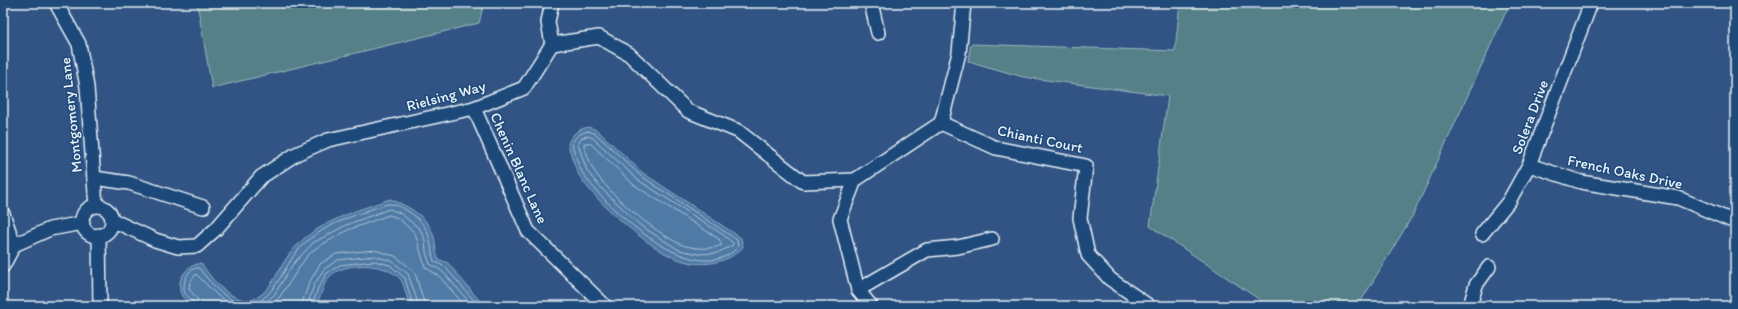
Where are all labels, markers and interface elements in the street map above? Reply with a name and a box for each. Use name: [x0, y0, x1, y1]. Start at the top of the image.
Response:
street label: Montgomery Lane: [56, 56, 86, 174]
street label: Rielsing Way: [404, 77, 488, 115]
street label: Solera Drive: [1508, 77, 1552, 157]
street label: Chenin Blanc Lane: [486, 110, 552, 226]
street label: Chianti Court: [996, 121, 1085, 157]
street label: French Oaks Drive: [1566, 151, 1684, 193]

